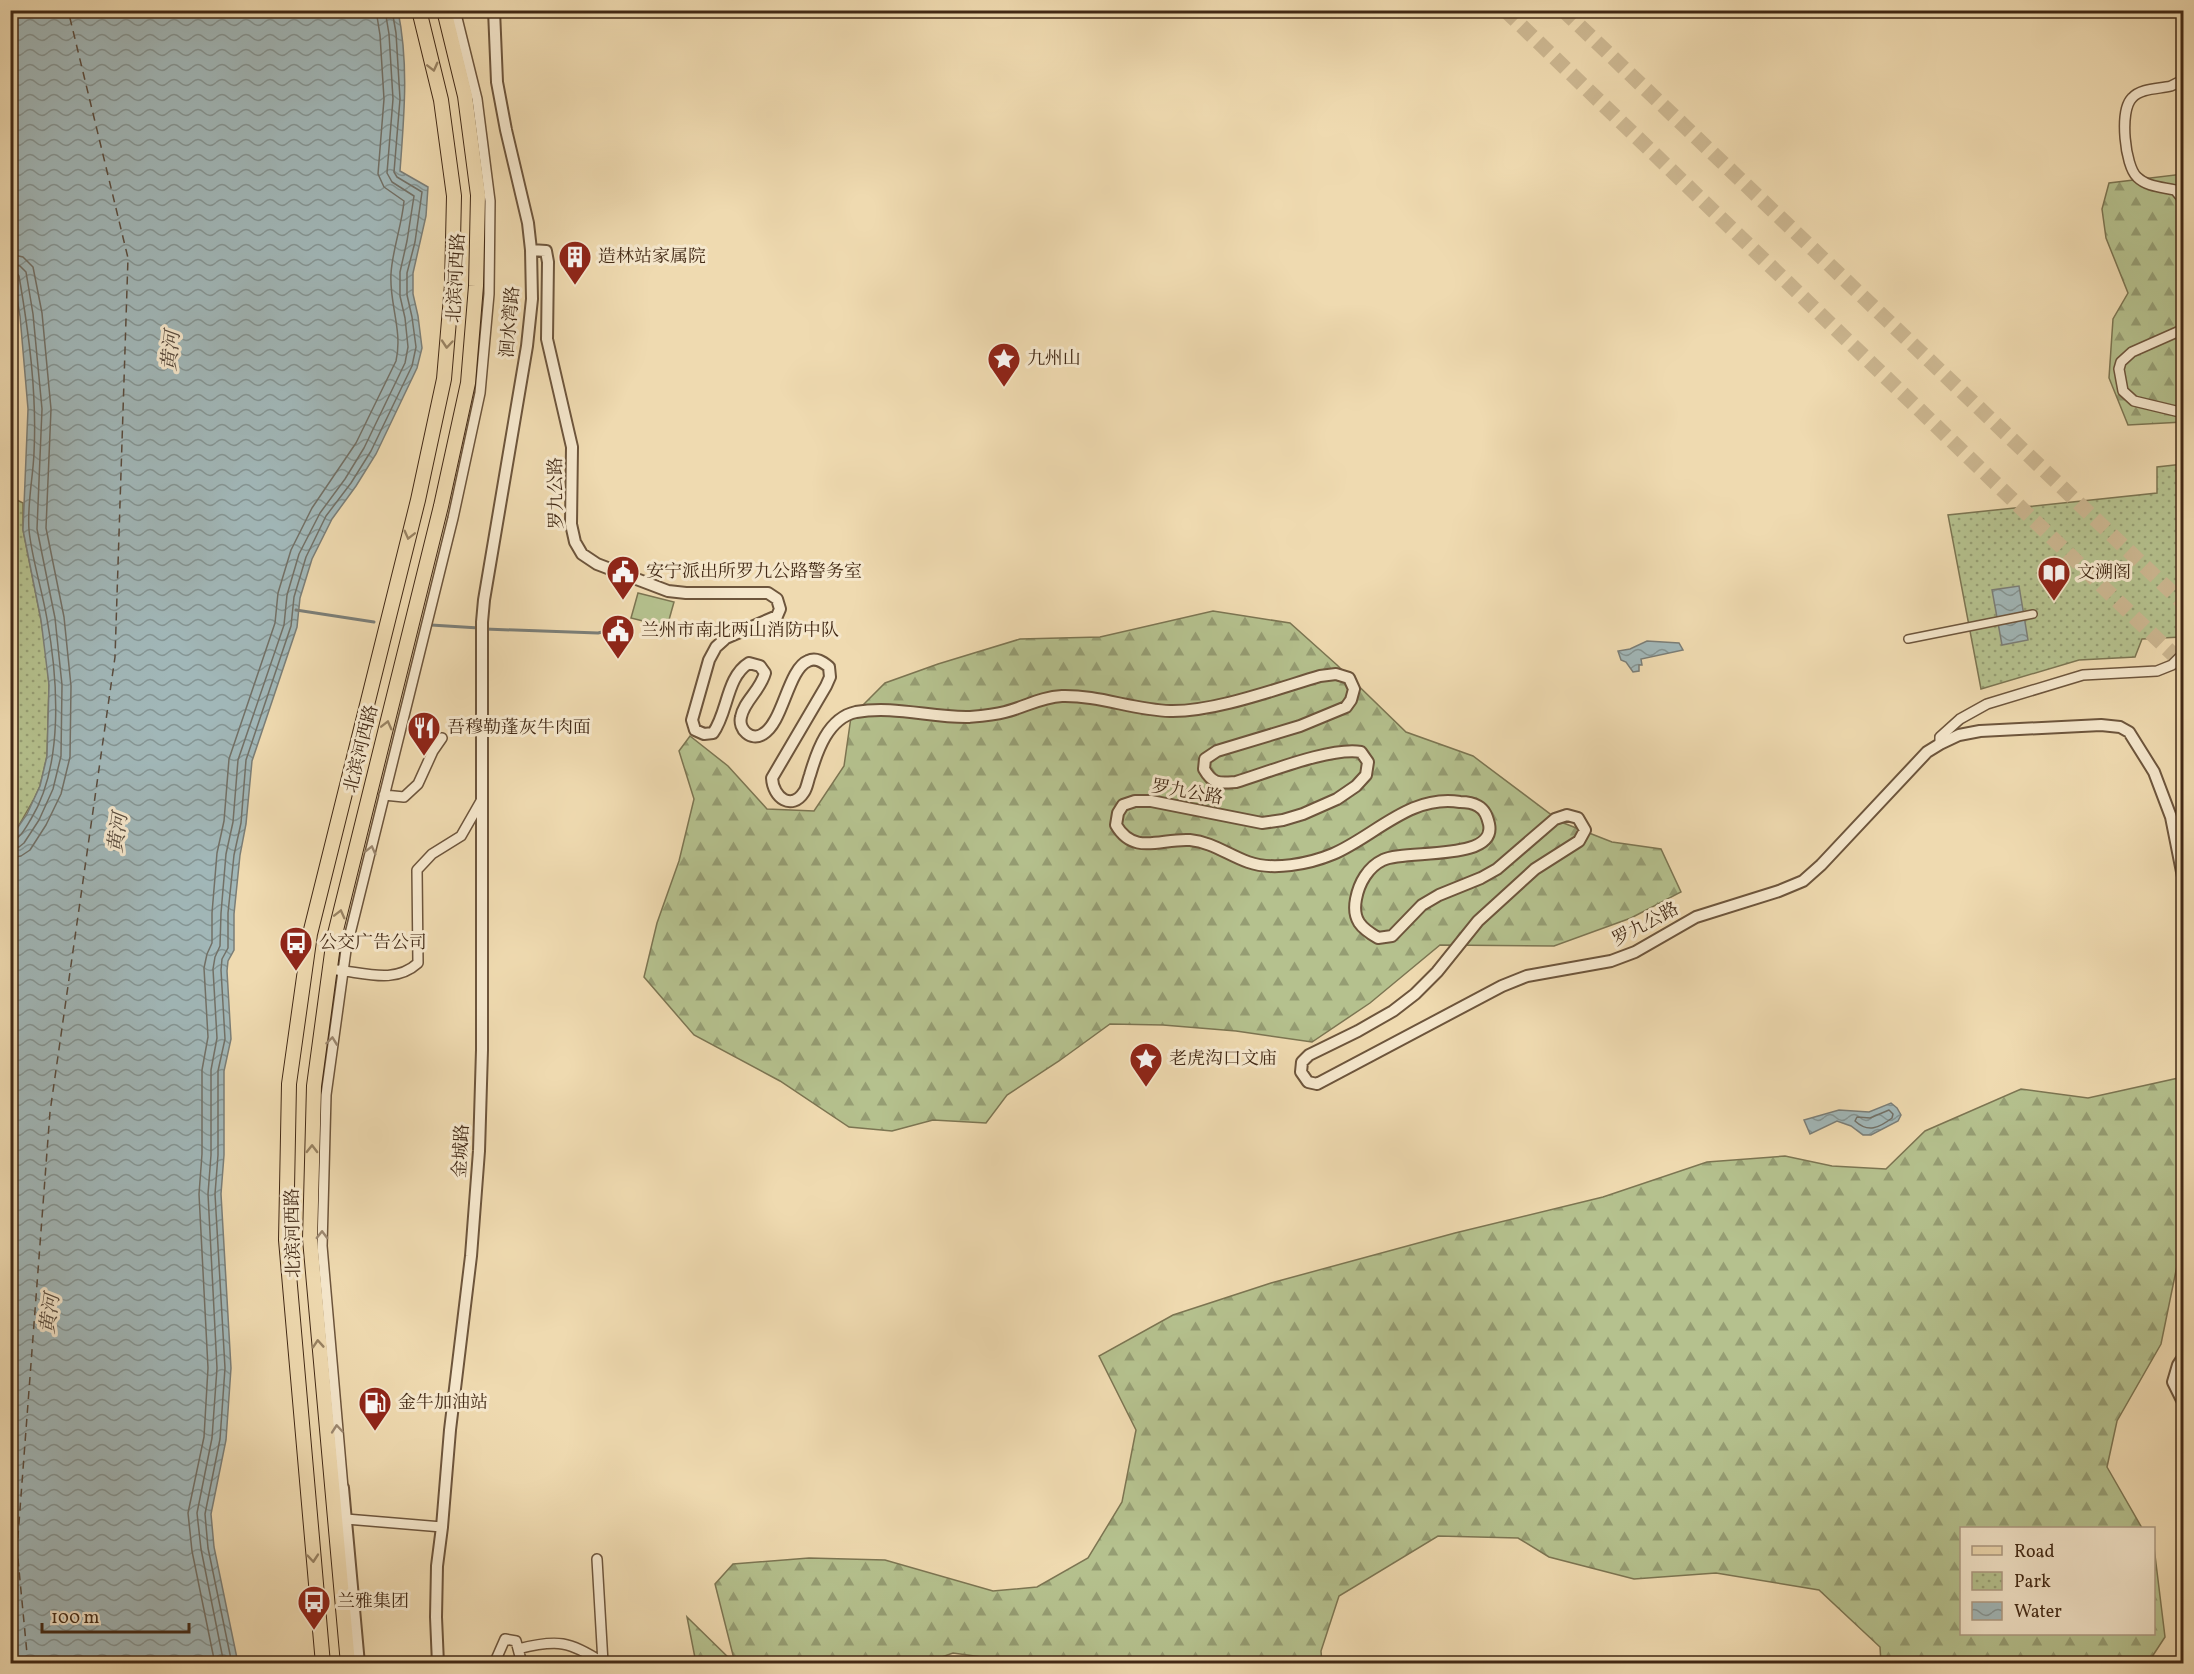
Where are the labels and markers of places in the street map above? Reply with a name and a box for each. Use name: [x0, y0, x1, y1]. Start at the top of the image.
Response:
building icon: 造林站家属院: [557, 239, 593, 286]
place label: 造林站家属院: [598, 245, 706, 270]
place icon: 九州山: [986, 341, 1022, 388]
place label: 九州山: [1027, 347, 1081, 372]
public building icon: 安宁派出所罗九公路警务室: [605, 554, 641, 601]
library icon: 文溯阁: [2036, 555, 2072, 602]
place label: 安宁派出所罗九公路警务室: [646, 560, 862, 585]
place label: 文溯阁: [2077, 561, 2131, 586]
public building icon: 兰州市南北两山消防中队: [600, 613, 636, 660]
place label: 兰州市南北两山消防中队: [641, 619, 839, 644]
restaurant icon: 吾穆勒蓬灰牛肉面: [406, 710, 442, 757]
place label: 吾穆勒蓬灰牛肉面: [447, 716, 591, 741]
bus stop icon: 公交广告公司: [278, 925, 314, 972]
place label: 公交广告公司: [319, 931, 427, 956]
place icon: 老虎沟口文庙: [1128, 1041, 1164, 1088]
place label: 老虎沟口文庙: [1169, 1047, 1277, 1072]
fuel station icon: 金牛加油站: [357, 1385, 393, 1432]
place label: 金牛加油站: [398, 1391, 488, 1416]
bus stop icon: 兰雅集团: [296, 1584, 332, 1631]
place label: 兰雅集团: [337, 1590, 409, 1615]

